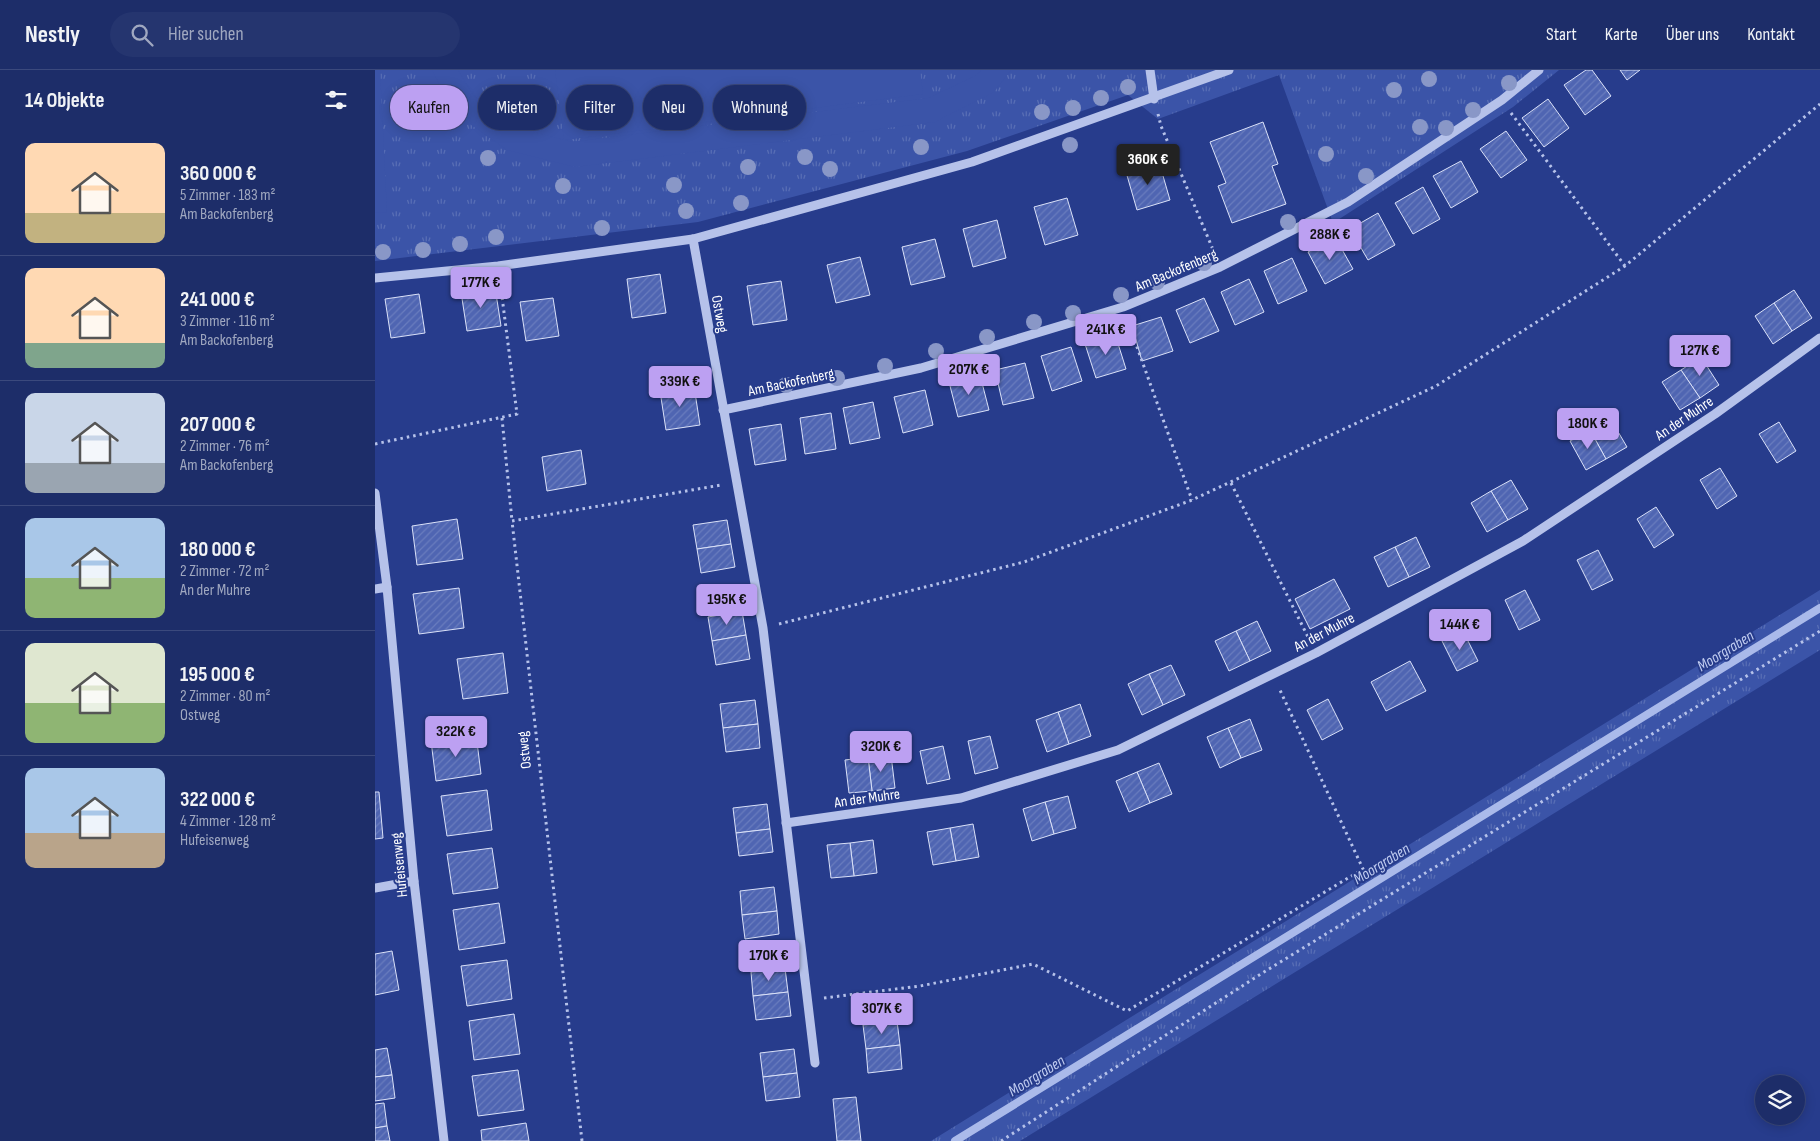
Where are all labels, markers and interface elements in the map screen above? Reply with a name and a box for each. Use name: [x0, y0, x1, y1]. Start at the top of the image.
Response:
search box: [110, 12, 460, 57]
text: Nestly: [25, 20, 80, 49]
icon: search: [128, 21, 156, 49]
text: Hier suchen: [168, 23, 244, 46]
text: Start: [1546, 24, 1577, 45]
text: Karte: [1605, 24, 1638, 45]
text: Über uns: [1666, 24, 1719, 45]
text: Kontakt: [1747, 24, 1795, 45]
chip: Kaufen: [390, 85, 468, 130]
chip: Mieten: [478, 85, 556, 130]
chip: Filter: [566, 85, 633, 130]
chip: Neu: [643, 85, 703, 130]
chip: Wohnung: [713, 85, 806, 130]
icon: filters: [322, 86, 350, 114]
text: 14 Objekte: [25, 88, 104, 113]
pin: 360K €: [1107, 144, 1189, 186]
text: 360K €: [1128, 150, 1168, 169]
text: 360 000 €: [180, 161, 257, 186]
icon: home: [65, 163, 125, 223]
text: 5 Zimmer · 183 m²: [180, 186, 276, 205]
text: Am Backofenberg: [180, 205, 273, 224]
pin: 288K €: [1289, 218, 1371, 261]
text: 288K €: [1310, 225, 1350, 244]
street label: Am Backofenberg: [1131, 245, 1220, 297]
pin: 177K €: [440, 266, 522, 309]
text: 177K €: [462, 273, 500, 292]
text: 241 000 €: [180, 287, 254, 312]
icon: home: [65, 288, 125, 348]
street label: Ostweg: [707, 294, 732, 334]
text: 3 Zimmer · 116 m²: [180, 312, 275, 331]
pin: 241K €: [1065, 314, 1147, 356]
text: 241K €: [1086, 320, 1126, 339]
text: Am Backofenberg: [180, 331, 273, 350]
pin: 127K €: [1659, 334, 1741, 377]
text: 127K €: [1680, 341, 1720, 360]
pin: 207K €: [928, 354, 1010, 396]
text: 207K €: [949, 360, 989, 379]
street label: Am Backofenberg: [745, 364, 836, 401]
pin: 339K €: [639, 366, 721, 408]
text: 339K €: [660, 372, 700, 391]
street label: An der Muhre: [1651, 392, 1717, 445]
pin: 180K €: [1547, 408, 1629, 450]
text: 207 000 €: [180, 412, 256, 437]
icon: home: [65, 413, 125, 473]
text: 180K €: [1568, 414, 1608, 433]
text: 2 Zimmer · 76 m²: [180, 437, 270, 456]
text: Am Backofenberg: [180, 456, 273, 475]
text: 180 000 €: [180, 537, 255, 562]
icon: home: [65, 538, 125, 598]
text: 2 Zimmer · 72 m²: [180, 562, 269, 581]
text: An der Muhre: [180, 581, 251, 600]
pin: 195K €: [686, 584, 768, 626]
text: 195K €: [707, 590, 747, 609]
pin: 144K €: [1419, 608, 1501, 651]
street label: An der Muhre: [1290, 609, 1358, 657]
text: 144K €: [1440, 615, 1480, 634]
water label: Moorgraben: [1694, 626, 1758, 676]
text: 195 000 €: [180, 662, 255, 687]
icon: home: [65, 663, 125, 723]
text: 2 Zimmer · 80 m²: [180, 687, 271, 706]
text: Ostweg: [180, 706, 220, 725]
pin: 322K €: [415, 716, 497, 758]
text: 322K €: [436, 722, 476, 741]
street label: Ostweg: [513, 730, 536, 770]
pin: 320K €: [840, 730, 922, 773]
text: 320K €: [861, 737, 901, 756]
street label: An der Muhre: [832, 784, 901, 813]
text: 322 000 €: [180, 787, 255, 812]
icon: home: [65, 788, 125, 848]
text: 4 Zimmer · 128 m²: [180, 812, 276, 831]
text: Hufeisenweg: [180, 831, 249, 850]
street label: Hufeisenweg: [387, 832, 412, 898]
water label: Moorgraben: [1350, 839, 1414, 889]
pin: 170K €: [728, 940, 810, 982]
text: 170K €: [749, 946, 789, 965]
pin: 307K €: [841, 992, 923, 1035]
text: 307K €: [862, 999, 902, 1018]
water label: Moorgraben: [1005, 1051, 1069, 1101]
map controls: [1755, 1075, 1805, 1125]
button: layers: [1755, 1075, 1805, 1125]

